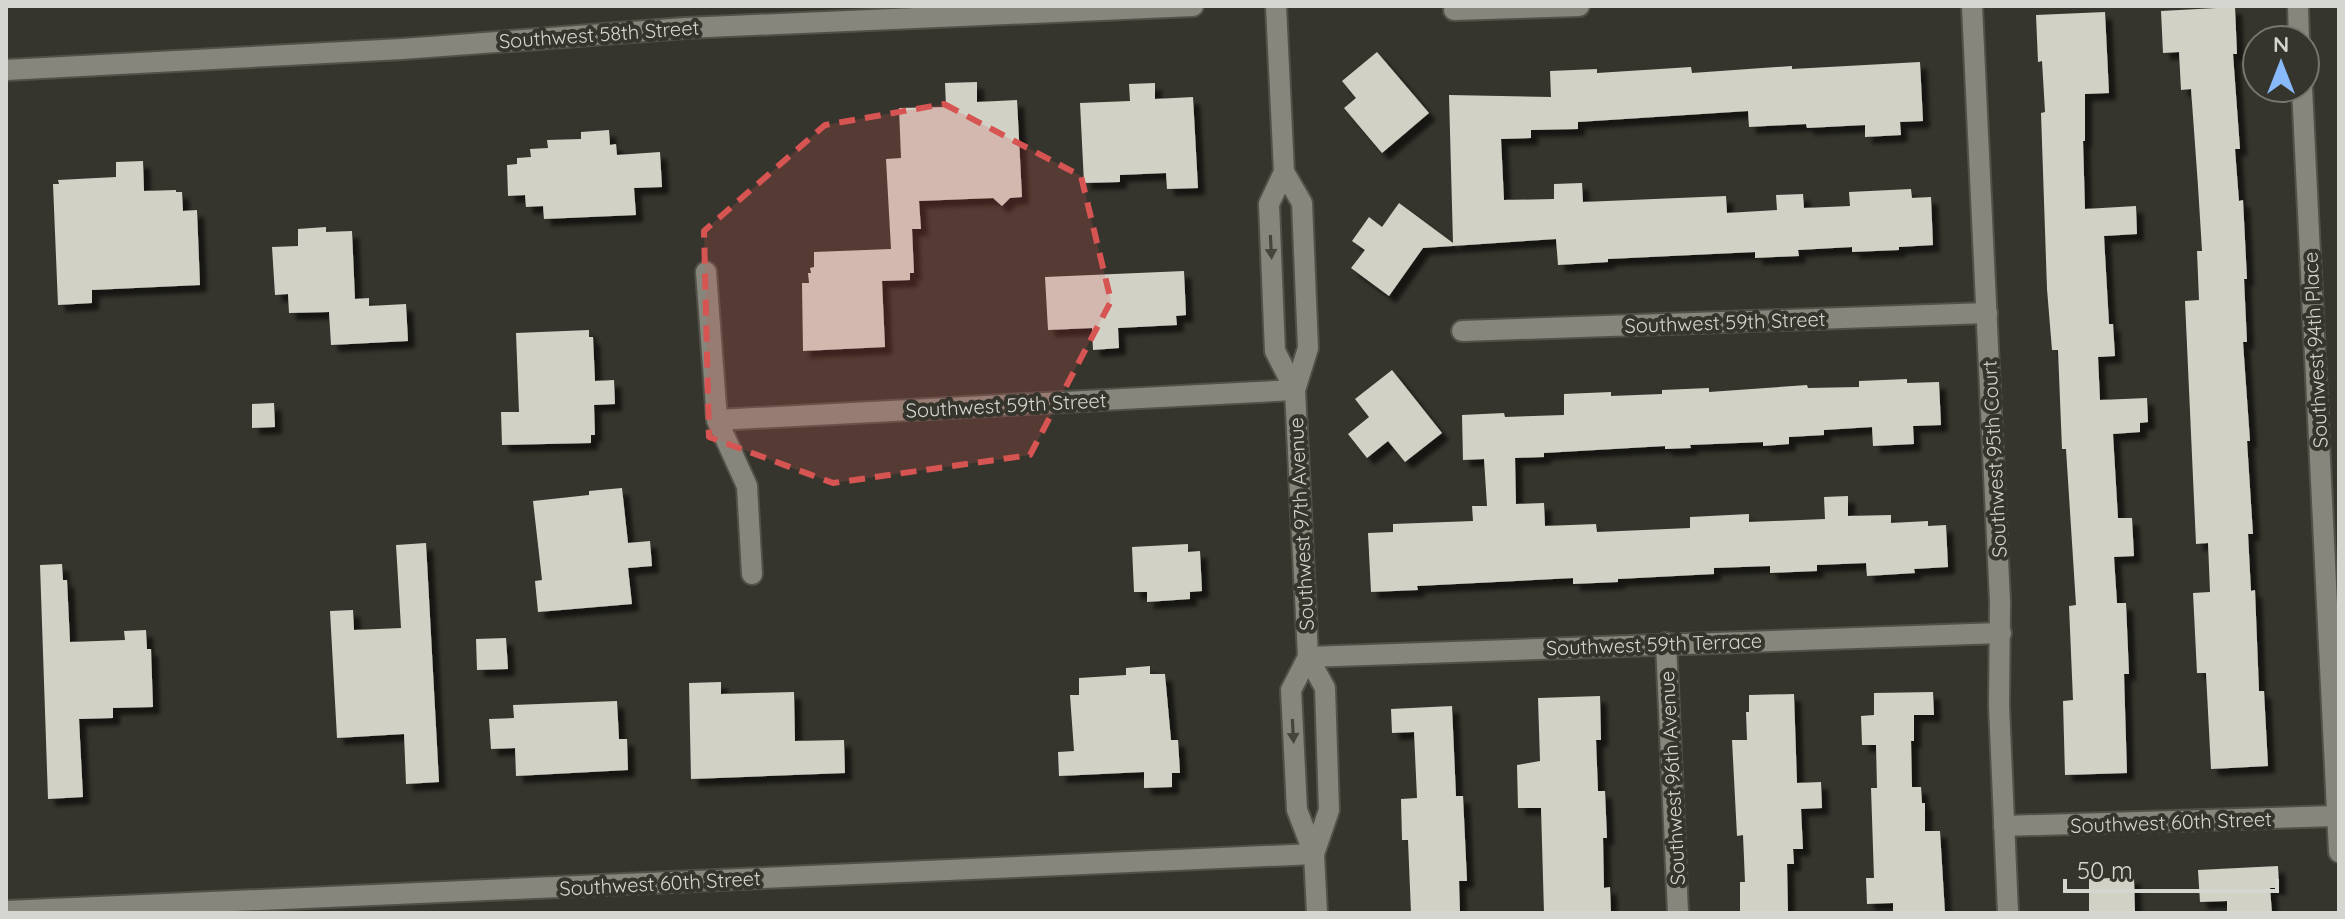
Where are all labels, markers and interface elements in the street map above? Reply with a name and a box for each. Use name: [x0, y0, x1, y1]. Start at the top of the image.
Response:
street label: Southwest 58th Street: [498, 15, 700, 53]
north arrow: [2241, 24, 2321, 104]
text: N: [2273, 30, 2289, 58]
one-way arrow: [1264, 235, 1277, 260]
street label: Southwest 94th Place: [2297, 251, 2333, 449]
street label: Southwest 59th Street: [1624, 306, 1826, 338]
street label: Southwest 95th Court: [1976, 360, 2012, 558]
street label: Southwest 59th Street: [905, 387, 1107, 423]
street label: Southwest 97th Avenue: [1283, 417, 1319, 631]
street label: Southwest 59th Terrace: [1545, 628, 1763, 660]
street label: Southwest 96th Avenue: [1654, 670, 1690, 886]
one-way arrow: [1286, 719, 1299, 744]
street label: Southwest 60th Street: [2070, 806, 2272, 838]
scale bar: [2065, 843, 2277, 893]
text: 50 m: [2077, 855, 2133, 885]
street label: Southwest 60th Street: [559, 865, 762, 901]

